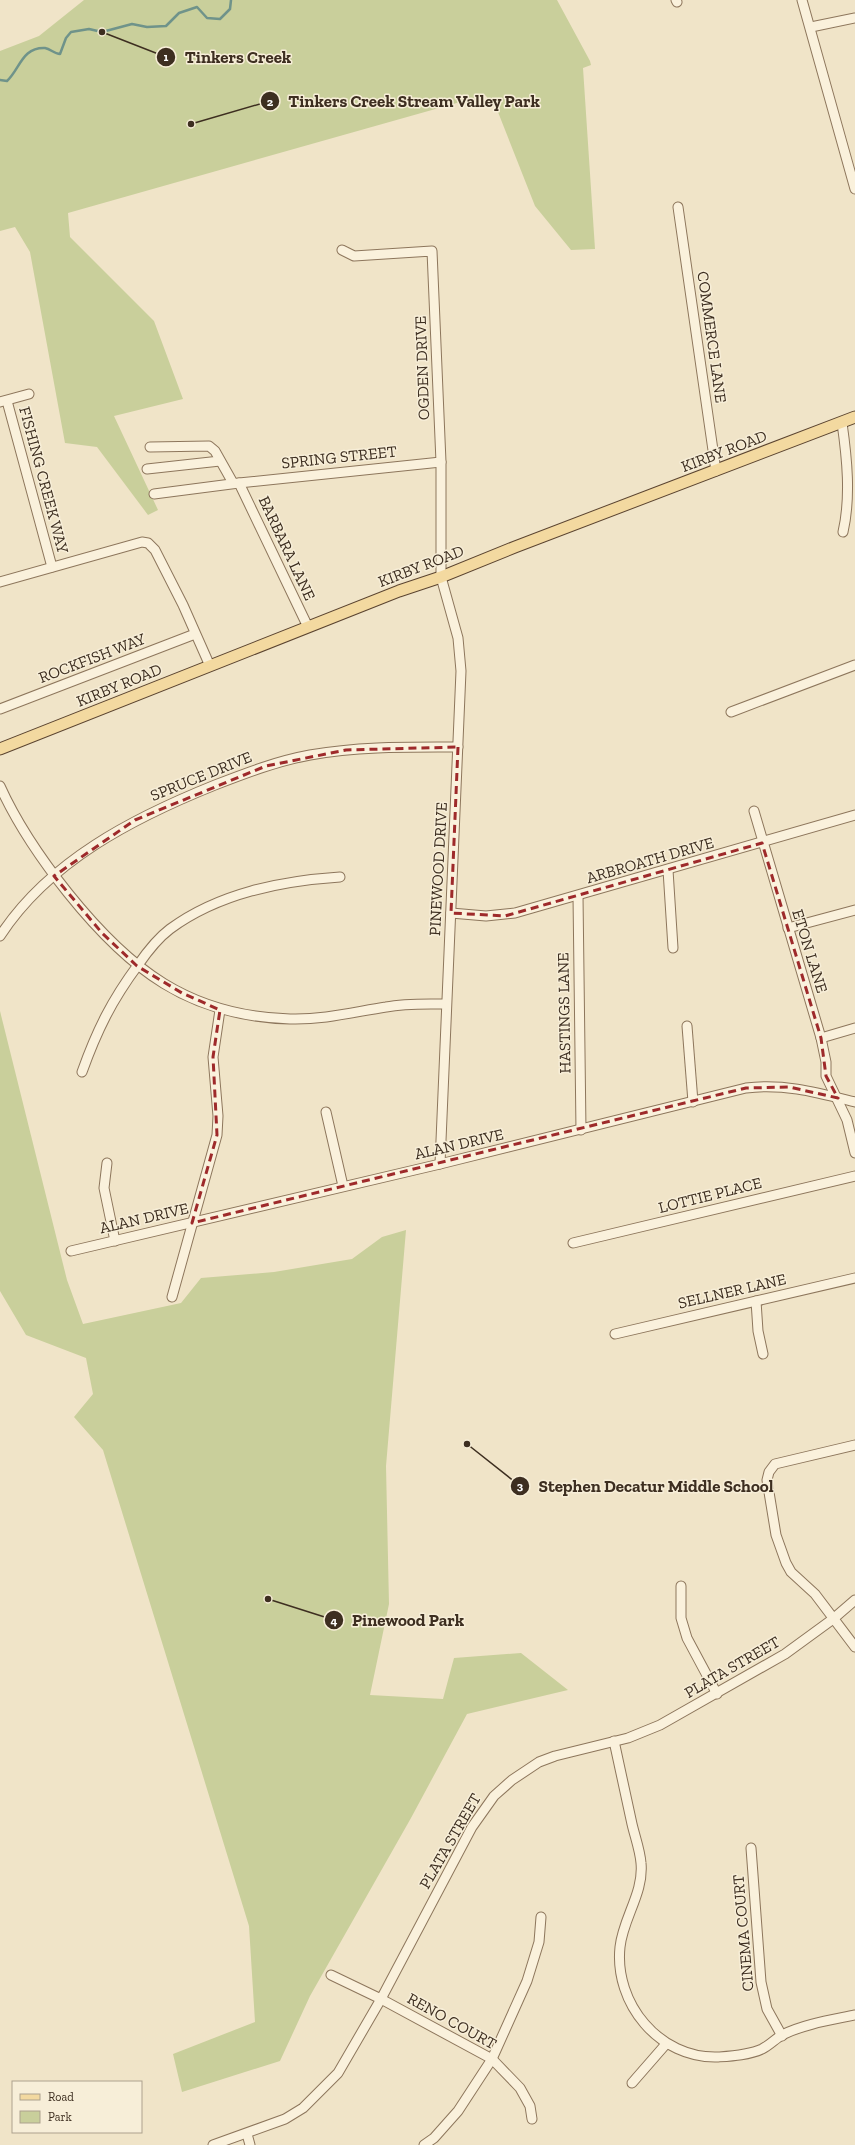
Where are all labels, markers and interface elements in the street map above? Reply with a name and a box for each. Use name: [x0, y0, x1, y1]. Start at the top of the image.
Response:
callout: Tinkers Creek: [156, 42, 299, 71]
text: Tinkers Creek: [185, 47, 292, 67]
text: 1: [164, 50, 169, 64]
callout: Tinkers Creek Stream Valley Park: [260, 87, 549, 116]
text: Tinkers Creek Stream Valley Park: [288, 91, 540, 111]
text: 2: [267, 95, 274, 109]
street label: COMMERCE LANE: [693, 270, 731, 404]
street label: OGDEN DRIVE: [411, 315, 433, 421]
street label: FISHING CREEK WAY: [15, 404, 73, 556]
street label: KIRBY ROAD: [678, 426, 770, 476]
street label: SPRING STREET: [280, 441, 398, 473]
street label: BARBARA LANE: [255, 493, 319, 603]
street label: KIRBY ROAD: [375, 541, 467, 591]
street label: ROCKFISH WAY: [36, 629, 148, 687]
street label: KIRBY ROAD: [74, 659, 164, 711]
street label: SPRUCE DRIVE: [147, 747, 255, 805]
street label: PINEWOOD DRIVE: [425, 802, 451, 936]
street label: ARBROATH DRIVE: [584, 833, 716, 887]
street label: ETON LANE: [788, 907, 832, 995]
street label: HASTINGS LANE: [553, 952, 575, 1074]
street label: ALAN DRIVE: [413, 1125, 505, 1163]
street label: LOTTIE PLACE: [656, 1173, 764, 1217]
street label: ALAN DRIVE: [98, 1199, 190, 1237]
street label: SELLNER LANE: [676, 1269, 788, 1313]
callout: Stephen Decatur Middle School: [510, 1471, 781, 1500]
text: Stephen Decatur Middle School: [538, 1476, 774, 1496]
text: 3: [517, 1479, 524, 1493]
callout: Pinewood Park: [324, 1606, 472, 1635]
text: Pinewood Park: [352, 1610, 465, 1630]
text: 4: [331, 1614, 338, 1628]
street label: PLATA STREET: [681, 1632, 783, 1702]
street label: PLATA STREET: [415, 1790, 485, 1892]
street label: CINEMA COURT: [728, 1874, 758, 1992]
street label: RENO COURT: [404, 1989, 500, 2053]
legend: [12, 2081, 142, 2133]
text: Road: [48, 2090, 74, 2104]
text: Park: [48, 2110, 73, 2124]

